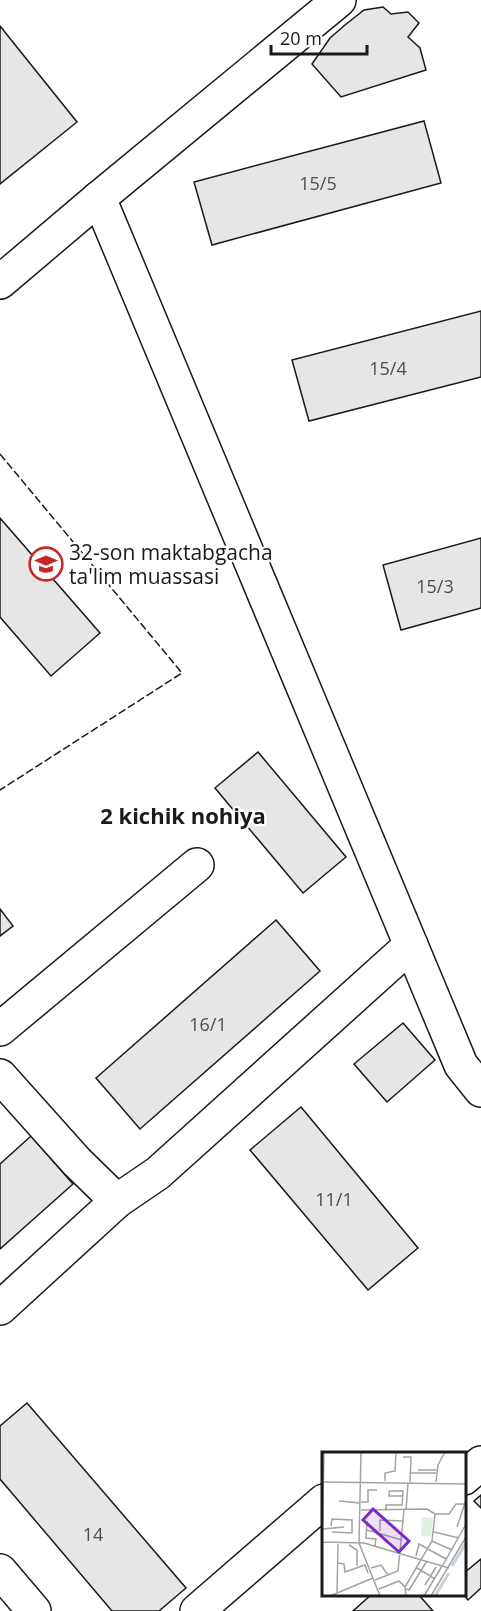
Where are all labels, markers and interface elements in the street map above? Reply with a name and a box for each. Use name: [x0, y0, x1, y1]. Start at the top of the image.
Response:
scale bar: [271, 18, 367, 56]
text: 20 m: [280, 26, 322, 50]
house number: 15/5: [299, 171, 337, 195]
house number: 15/4: [369, 356, 407, 380]
place label: 32-son maktabgacha ta'lim muassasi: [69, 538, 273, 590]
school or university icon: 32-son maktabgacha ta'lim muassasi: [28, 546, 64, 582]
house number: 15/3: [416, 574, 454, 598]
district label: 2 kichik nohiya: [100, 800, 266, 830]
house number: 16/1: [189, 1012, 227, 1036]
house number: 11/1: [315, 1187, 353, 1211]
inset map: [322, 1452, 466, 1596]
house number: 14: [83, 1522, 103, 1546]

